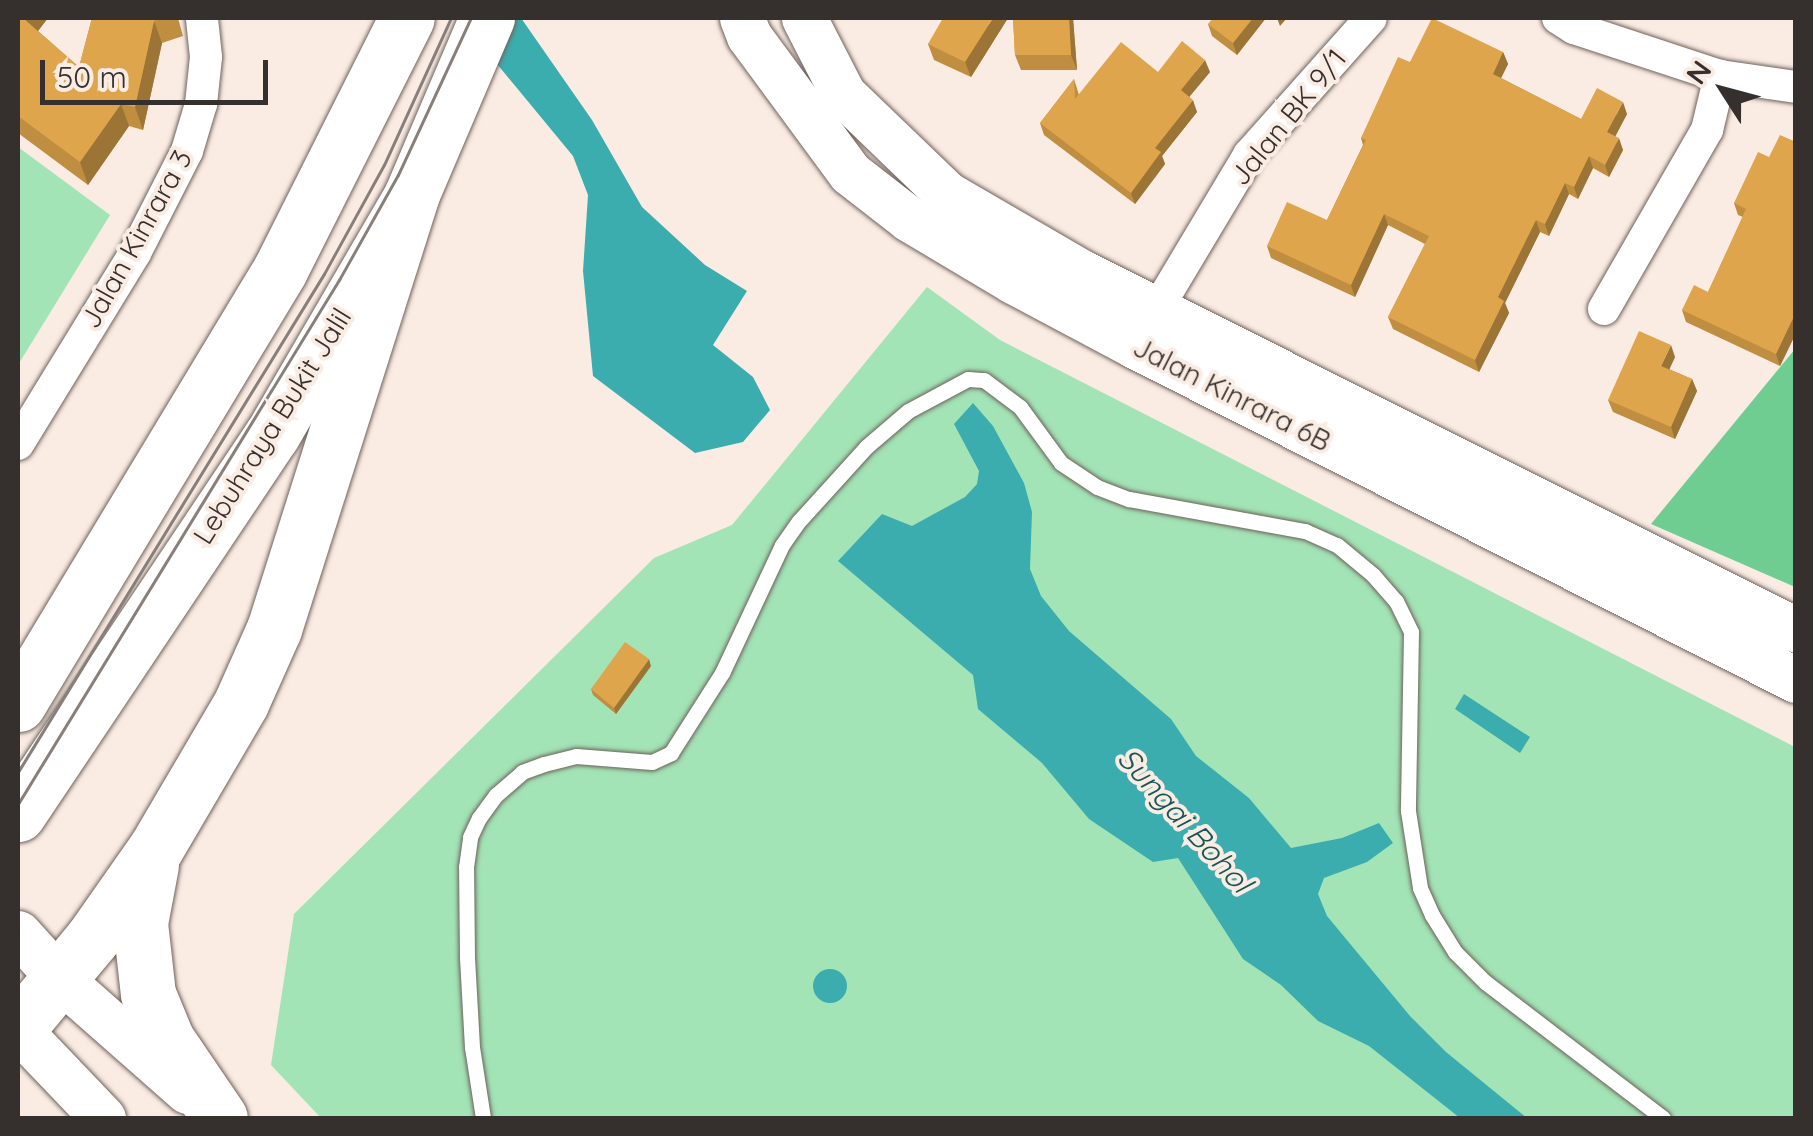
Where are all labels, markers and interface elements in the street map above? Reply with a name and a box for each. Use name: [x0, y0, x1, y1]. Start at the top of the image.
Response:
scale bar: [45, 40, 272, 102]
north arrow: [1673, 40, 1773, 140]
street label: Jalan BK 9/1: [1223, 42, 1353, 192]
text: N: [1678, 53, 1719, 91]
text: 50 m: [57, 58, 127, 96]
street label: Jalan Kinrara 3: [73, 144, 199, 334]
street label: Lebuhraya Bukit Jalil: [186, 302, 358, 550]
street label: Jalan Kinrara 6B: [1128, 330, 1336, 458]
water label: Sungai Bohol: [1111, 740, 1259, 900]

